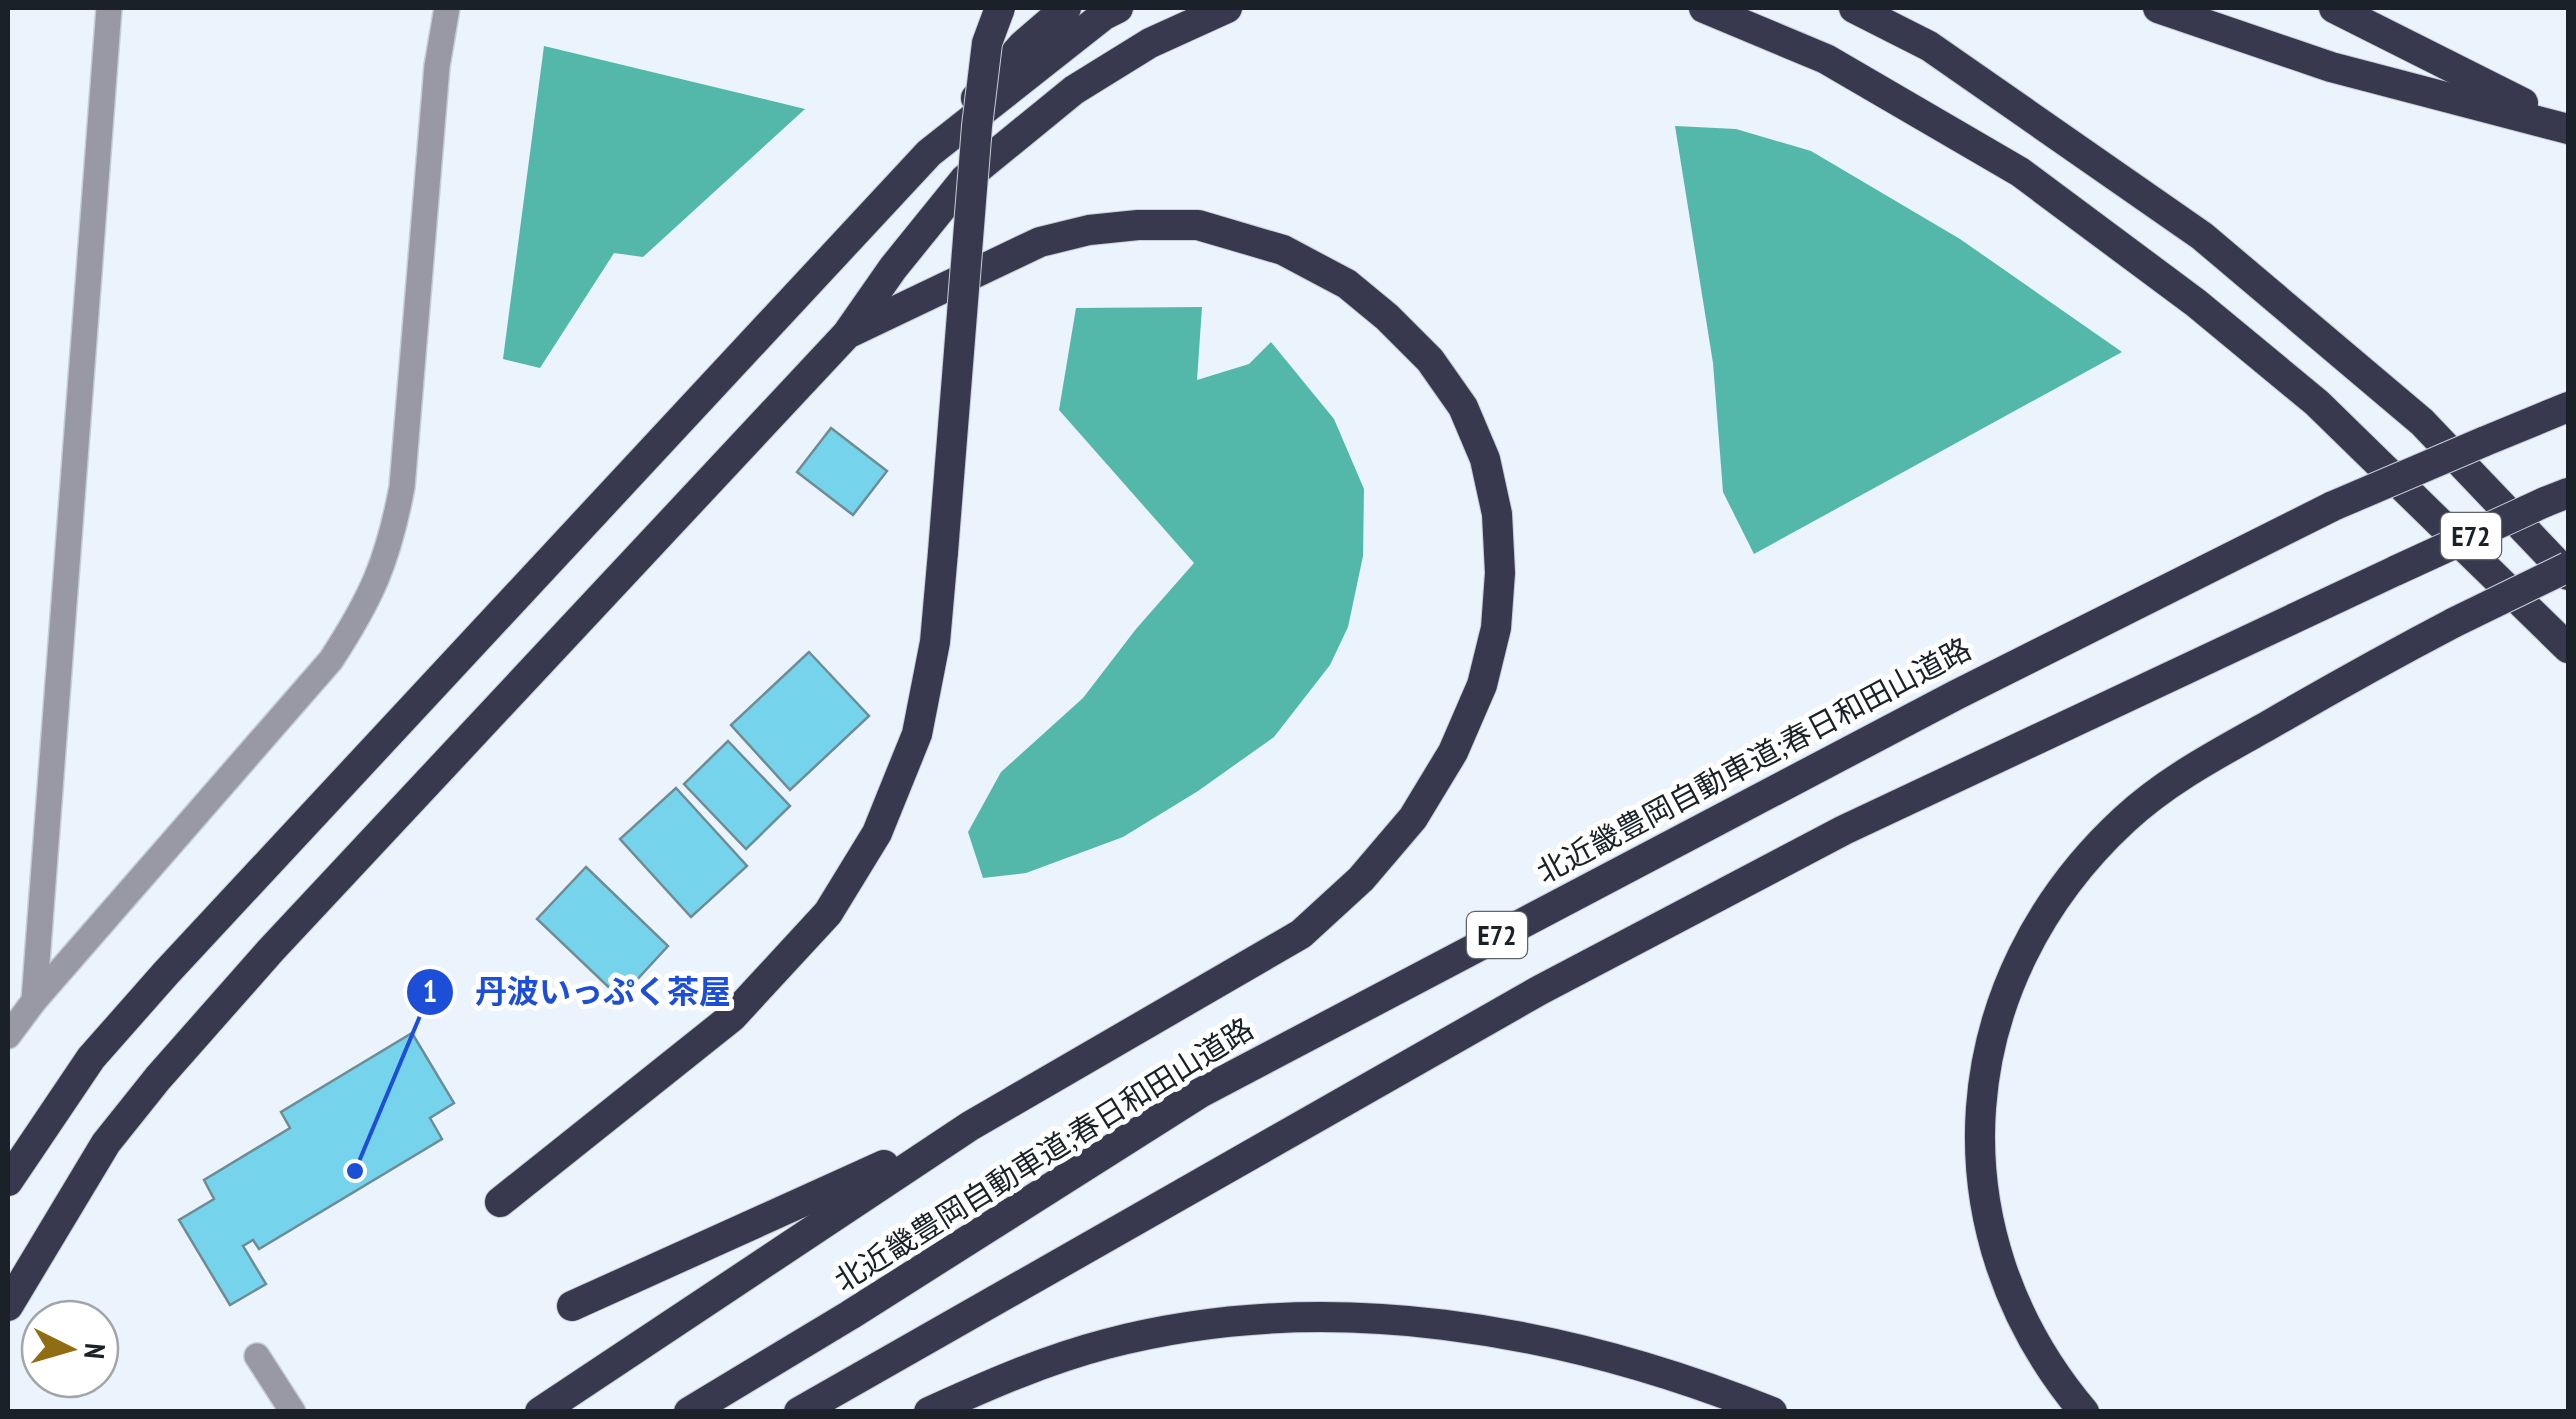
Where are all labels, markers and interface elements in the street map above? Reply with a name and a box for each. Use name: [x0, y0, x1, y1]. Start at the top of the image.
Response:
road number: E72: [2441, 513, 2501, 559]
street label: 北近畿豊岡自動車道;春日和田山道路: [1529, 628, 1977, 891]
road number: E72: [1467, 912, 1527, 958]
callout: 丹波いっぷく茶屋: [405, 961, 751, 1023]
text: 丹波いっぷく茶屋: [475, 970, 731, 1012]
text: 1: [423, 971, 437, 1010]
street label: 北近畿豊岡自動車道;春日和田山道路: [827, 1008, 1260, 1299]
north arrow: [20, 1299, 120, 1399]
text: N: [76, 1342, 114, 1360]

